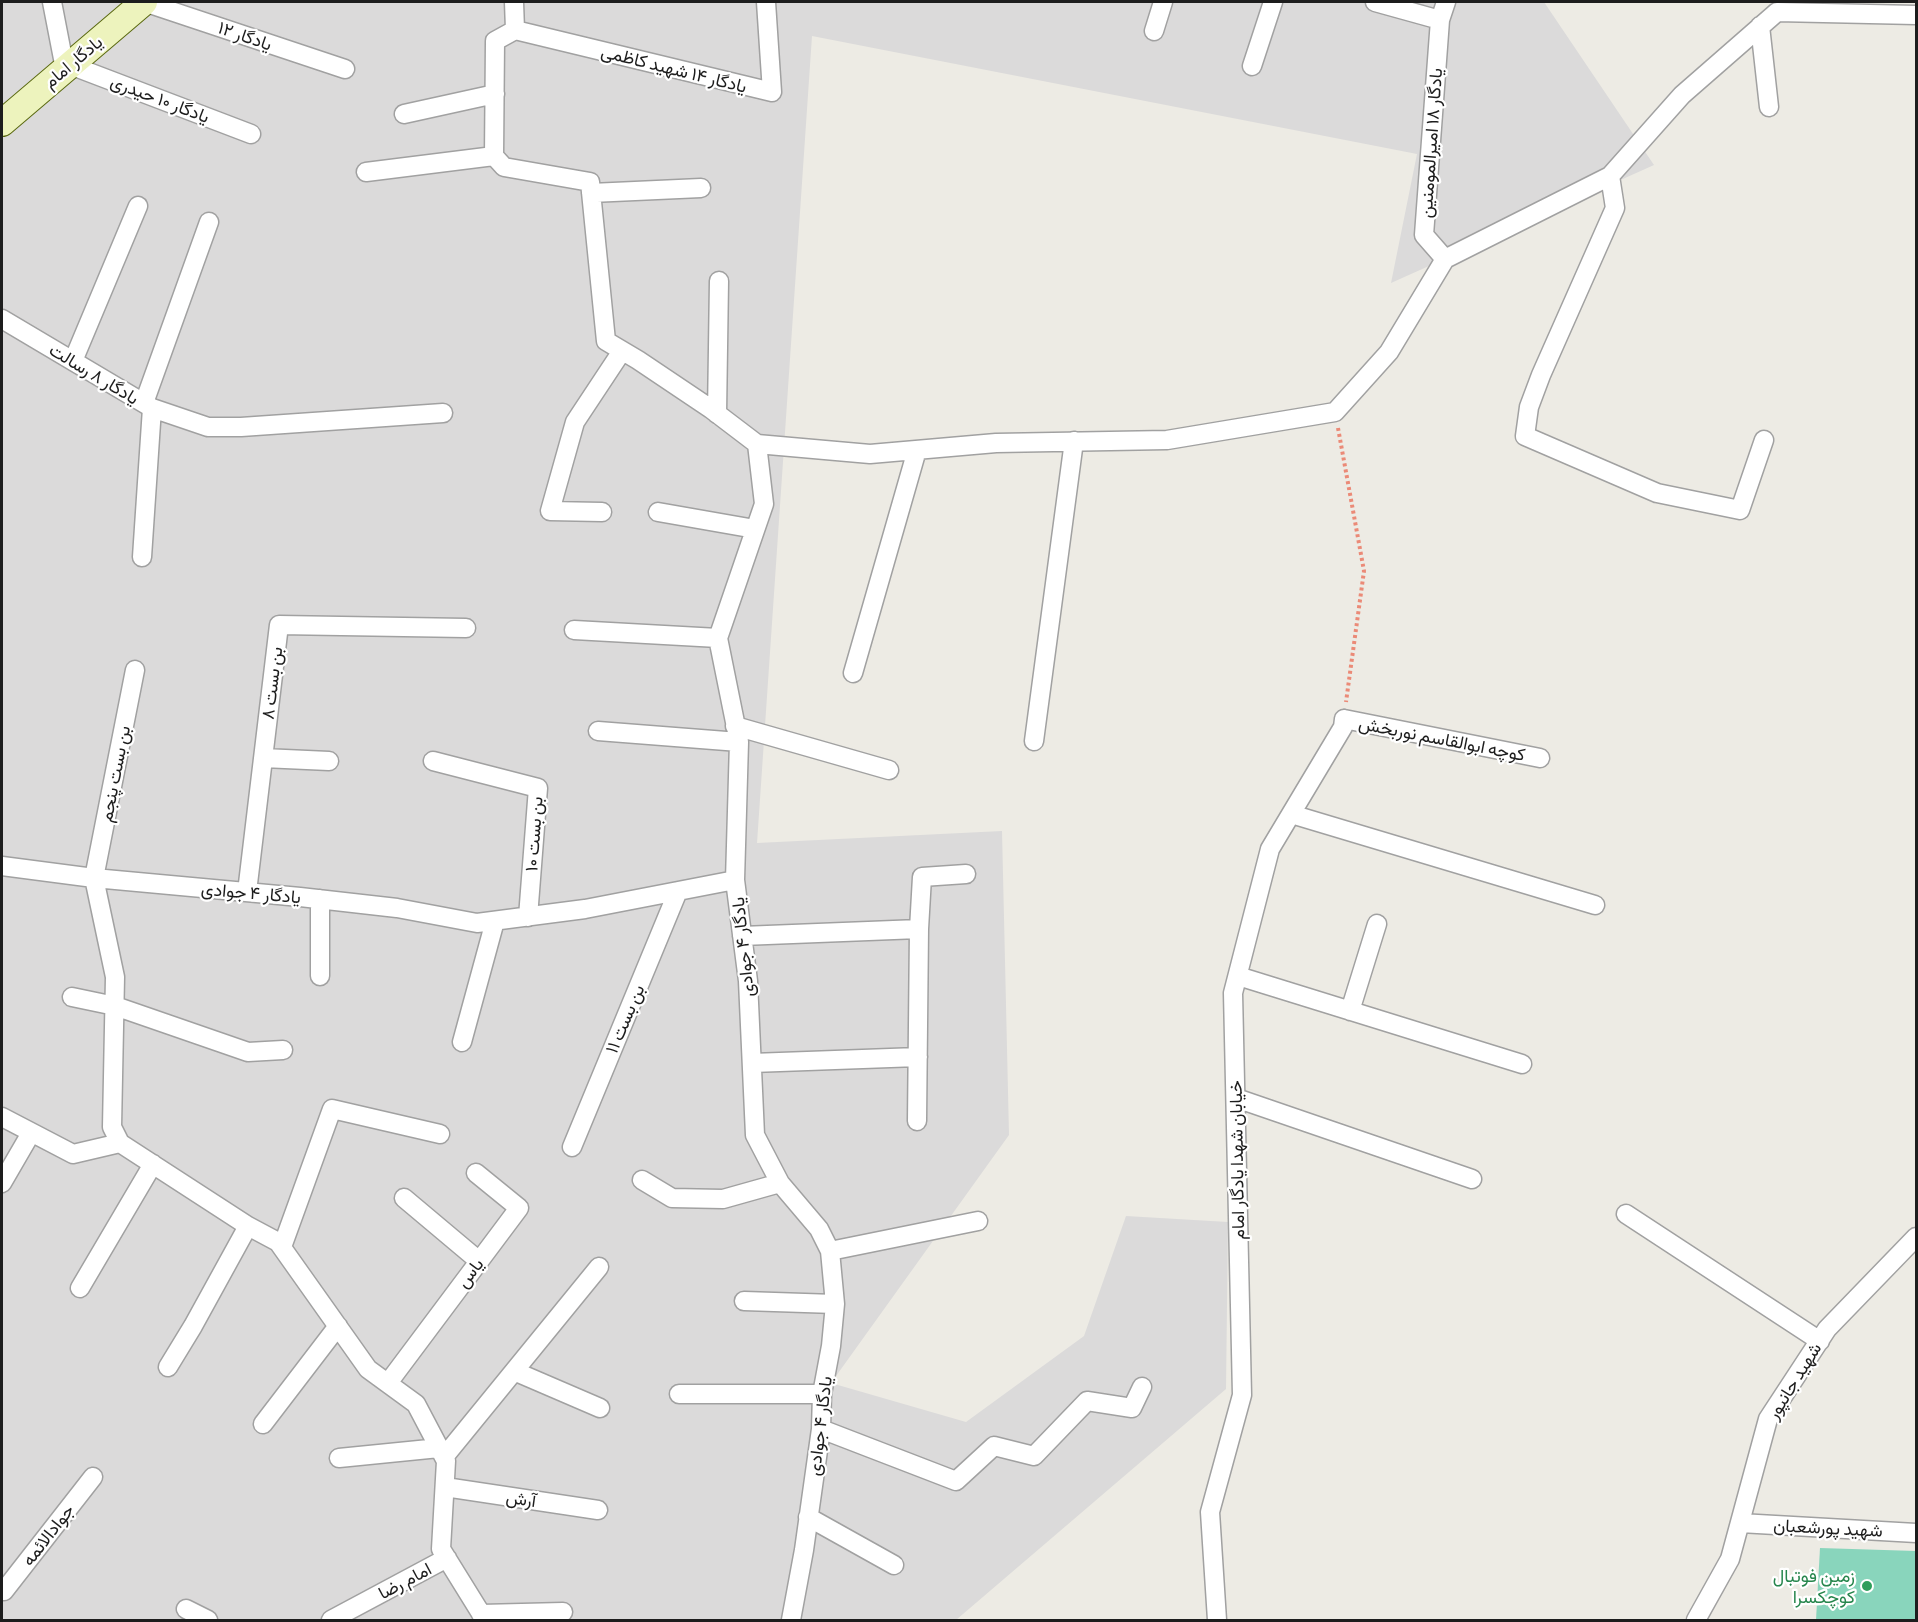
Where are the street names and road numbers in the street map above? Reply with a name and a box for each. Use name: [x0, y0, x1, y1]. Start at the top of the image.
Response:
street label: یادگار ۱۲: [215, 17, 275, 55]
street label: یادگار امام: [39, 31, 107, 93]
street label: یادگار ۱۴ شهید کاظمی: [599, 40, 749, 98]
street label: یادگار ۱۸ امیرالمومنین: [1415, 67, 1447, 219]
street label: یادگار ۱۰ حیدری: [107, 70, 213, 128]
street label: یادگار ۸ رسالت: [45, 339, 143, 409]
street label: بن بست ۸: [257, 645, 287, 721]
street label: کوچه ابوالقاسم نوربخش: [1357, 712, 1527, 766]
street label: بن بست پنجم: [95, 724, 135, 824]
street label: بن بست ۱۰: [521, 796, 547, 872]
street label: یادگار ۴ جوادی: [200, 878, 302, 908]
street label: یادگار ۴ جوادی: [727, 896, 759, 998]
street label: بن بست ۱۱: [601, 981, 649, 1057]
street label: خیابان شهدا یادگار امام: [1225, 1080, 1249, 1240]
street label: یاس: [452, 1254, 488, 1292]
street label: شهید جانپور: [1762, 1339, 1826, 1423]
street label: یادگار ۴ جوادی: [803, 1375, 837, 1477]
street label: آرش: [505, 1486, 537, 1512]
street label: جوادالائمه: [17, 1500, 79, 1570]
street label: شهید پورشعبان: [1773, 1514, 1883, 1542]
street label: امام رضا: [375, 1558, 435, 1604]

